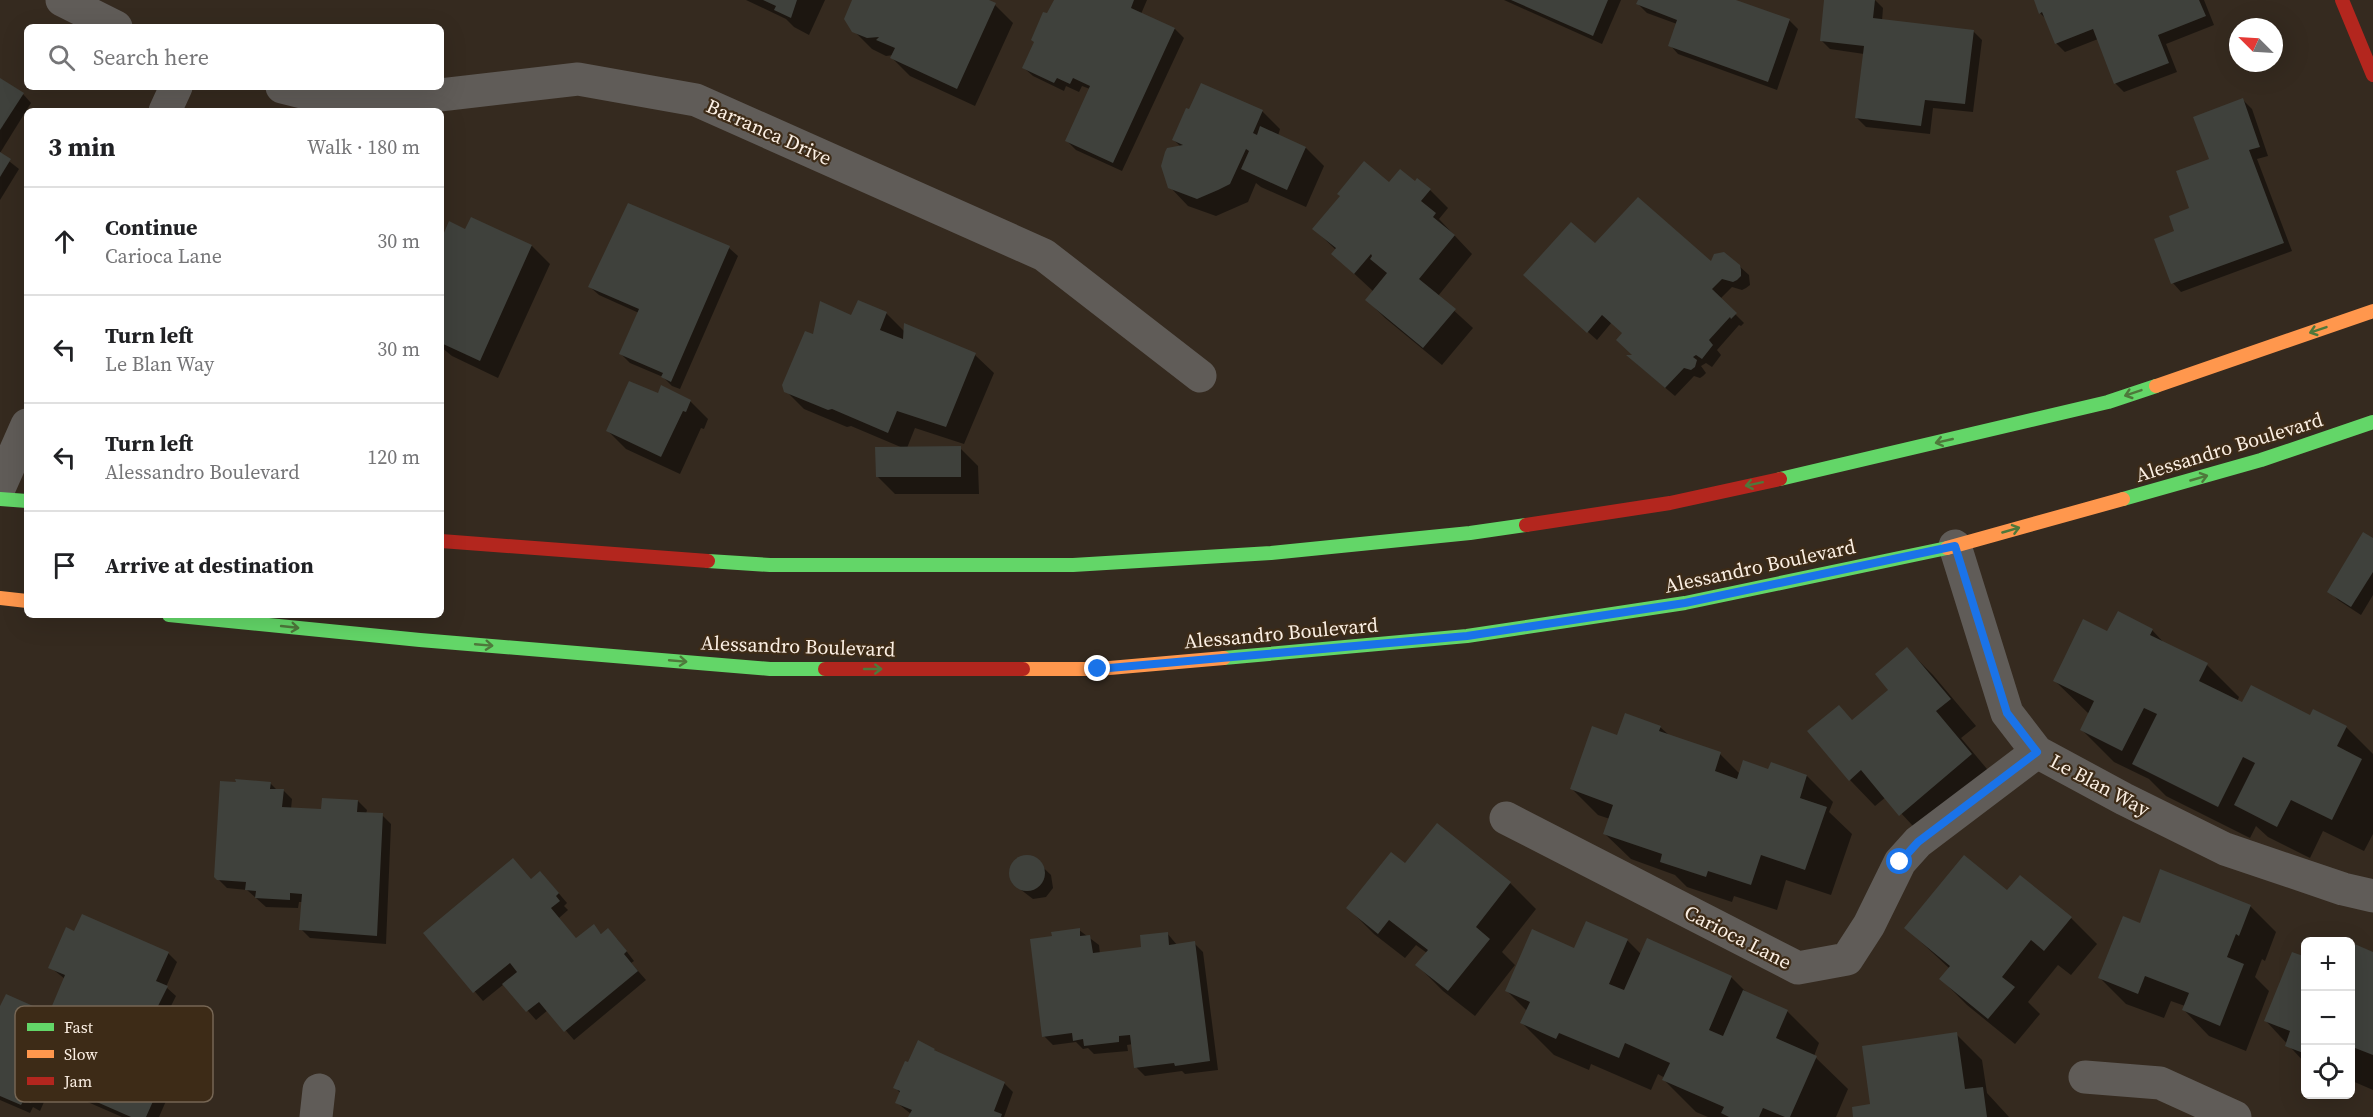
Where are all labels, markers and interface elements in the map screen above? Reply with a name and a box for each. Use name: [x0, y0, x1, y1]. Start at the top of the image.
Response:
north arrow: [2229, 18, 2283, 72]
search box: [24, 24, 444, 90]
icon: search: [45, 41, 78, 74]
text: Search here: [93, 42, 209, 72]
street label: Barranca Drive: [702, 92, 836, 172]
text: 3 min: [48, 129, 115, 165]
text: Walk · 180 m: [307, 133, 420, 161]
text: Continue: [105, 212, 198, 242]
icon: ahead: [48, 225, 81, 258]
text: 30 m: [377, 227, 420, 255]
text: Carioca Lane: [105, 242, 222, 270]
text: Turn left: [105, 320, 193, 350]
one-way arrow: [2309, 325, 2328, 336]
icon: left: [48, 333, 81, 366]
text: 30 m: [377, 335, 420, 363]
text: Le Blan Way: [105, 350, 214, 378]
one-way arrow: [2124, 388, 2143, 399]
street label: Alessandro Boulevard: [2132, 405, 2327, 489]
text: Turn left: [105, 428, 193, 458]
one-way arrow: [1935, 436, 1955, 447]
icon: left: [48, 441, 81, 474]
text: 120 m: [367, 443, 420, 471]
text: Alessandro Boulevard: [105, 458, 300, 486]
one-way arrow: [2189, 471, 2208, 483]
one-way arrow: [1745, 479, 1764, 490]
one-way arrow: [2001, 524, 2020, 535]
street label: Alessandro Boulevard: [1662, 532, 1859, 600]
icon: arrive: [48, 549, 81, 582]
text: Arrive at destination: [105, 550, 314, 580]
street label: Alessandro Boulevard: [1183, 611, 1380, 655]
one-way arrow: [279, 622, 299, 633]
street label: Alessandro Boulevard: [700, 629, 896, 663]
one-way arrow: [473, 640, 493, 651]
route end: [1084, 655, 1110, 681]
one-way arrow: [668, 656, 688, 667]
one-way arrow: [862, 663, 882, 675]
street label: Le Blan Way: [2045, 747, 2155, 823]
route start: [1886, 848, 1912, 874]
street label: Carioca Lane: [1680, 898, 1796, 976]
map controls: [2301, 937, 2355, 1099]
button: +: [2301, 937, 2355, 991]
button: −: [2301, 991, 2355, 1045]
legend: [15, 1006, 213, 1102]
text: Fast: [64, 1016, 94, 1038]
text: Slow: [64, 1043, 99, 1065]
button: locate: [2301, 1045, 2355, 1099]
text: Jam: [63, 1070, 92, 1092]

